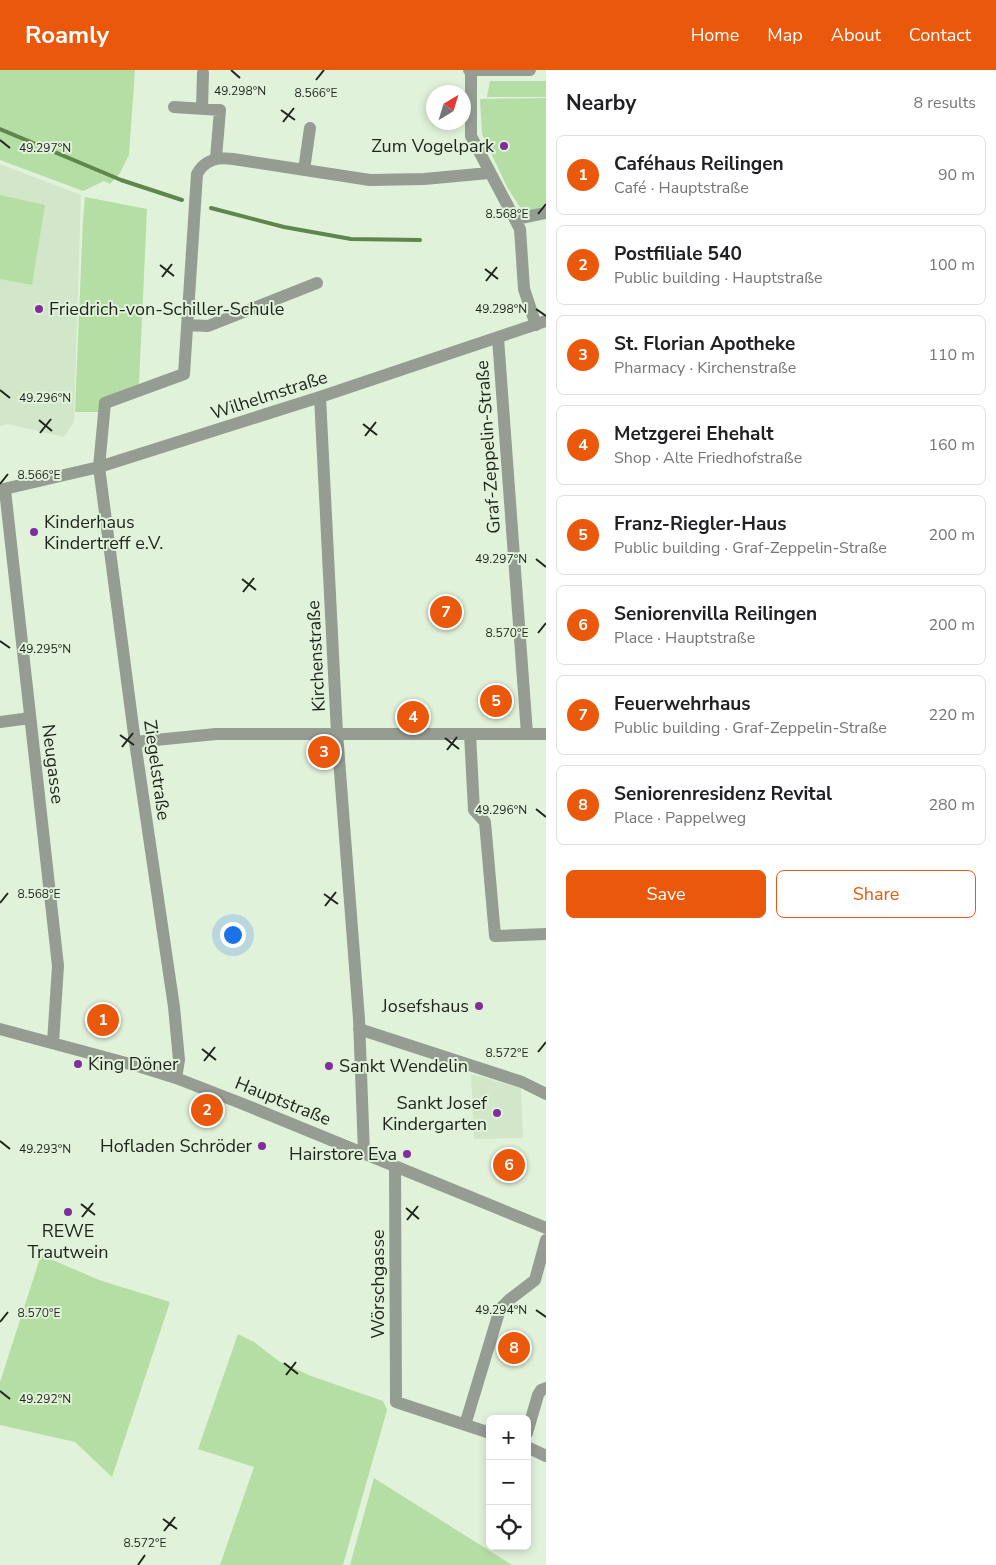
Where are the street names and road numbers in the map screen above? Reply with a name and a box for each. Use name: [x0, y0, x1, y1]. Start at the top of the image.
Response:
street label: Graf-Zeppelin-Straße: [470, 359, 506, 535]
street label: Wilhelmstraße: [208, 365, 330, 425]
street label: Kirchenstraße: [301, 600, 331, 712]
street label: Ziegelstraße: [138, 718, 176, 822]
street label: Neugasse: [36, 723, 70, 805]
street label: Hauptstraße: [231, 1071, 335, 1131]
street label: Wörschgasse: [366, 1229, 390, 1339]

